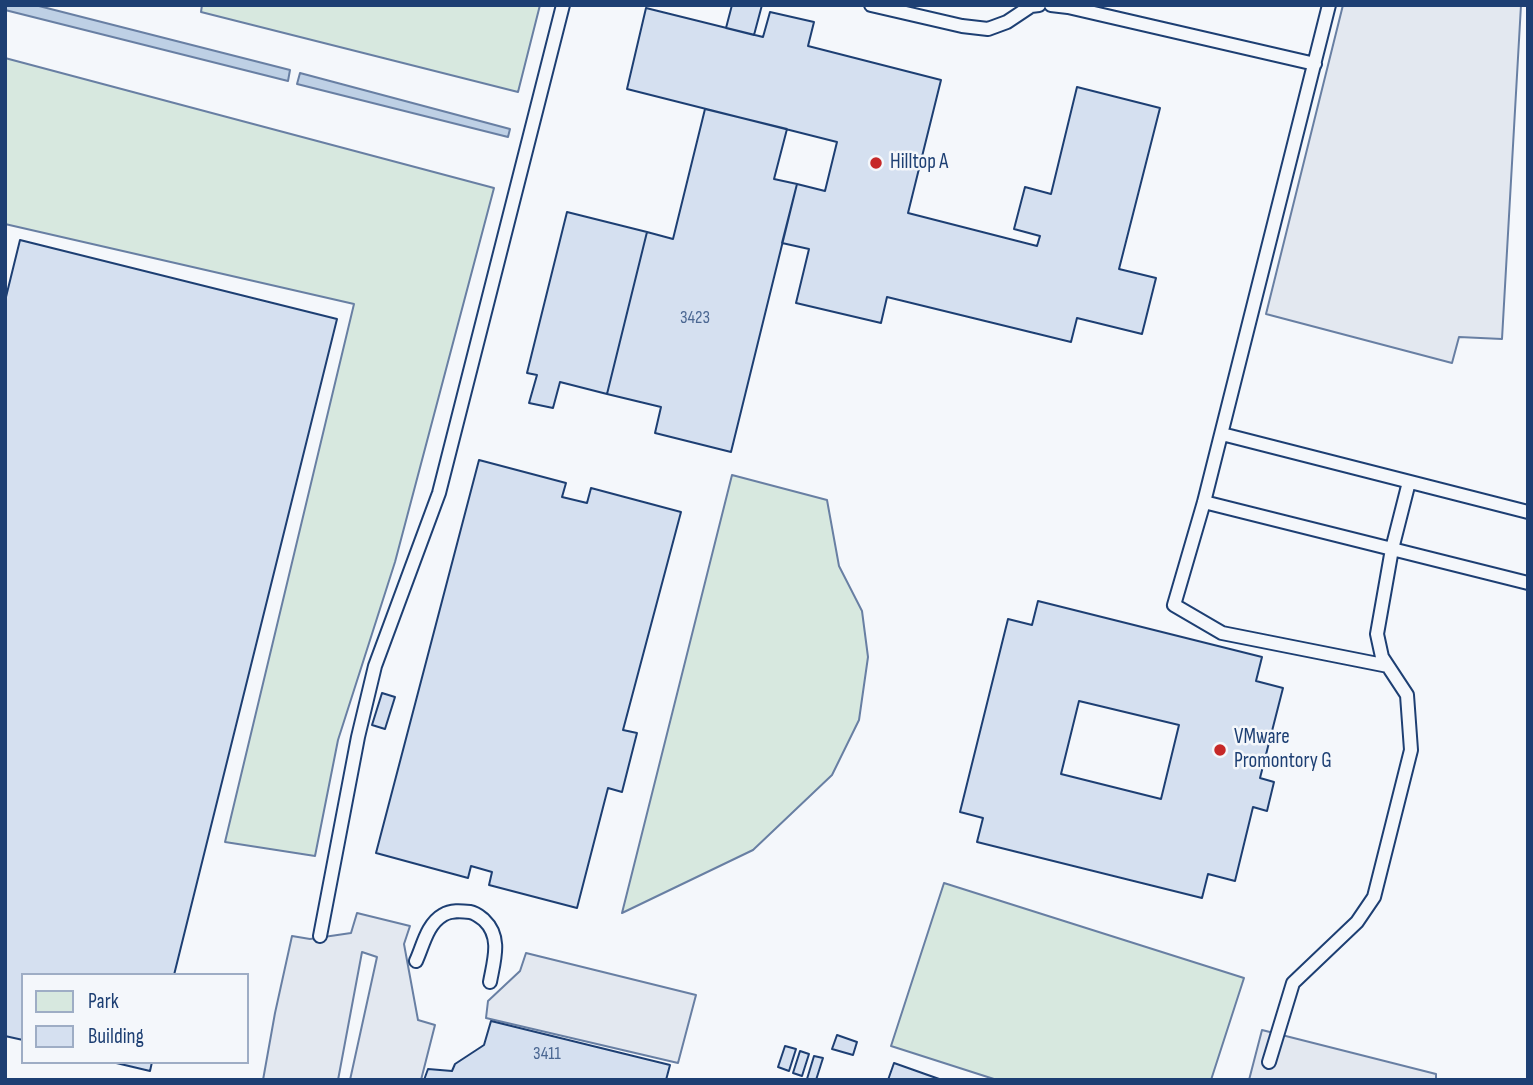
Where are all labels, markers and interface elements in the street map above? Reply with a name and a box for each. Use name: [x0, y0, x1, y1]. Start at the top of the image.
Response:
place label: Hilltop A: [890, 150, 948, 176]
marker: Hilltop A: [868, 155, 884, 171]
house number: 3423: [680, 307, 710, 329]
place label: VMware Promontory G: [1234, 725, 1332, 775]
marker: VMware Promontory G: [1212, 742, 1228, 758]
legend: [21, 973, 248, 1064]
text: Park: [88, 989, 119, 1014]
text: Building: [88, 1024, 144, 1049]
house number: 3411: [533, 1043, 561, 1065]

